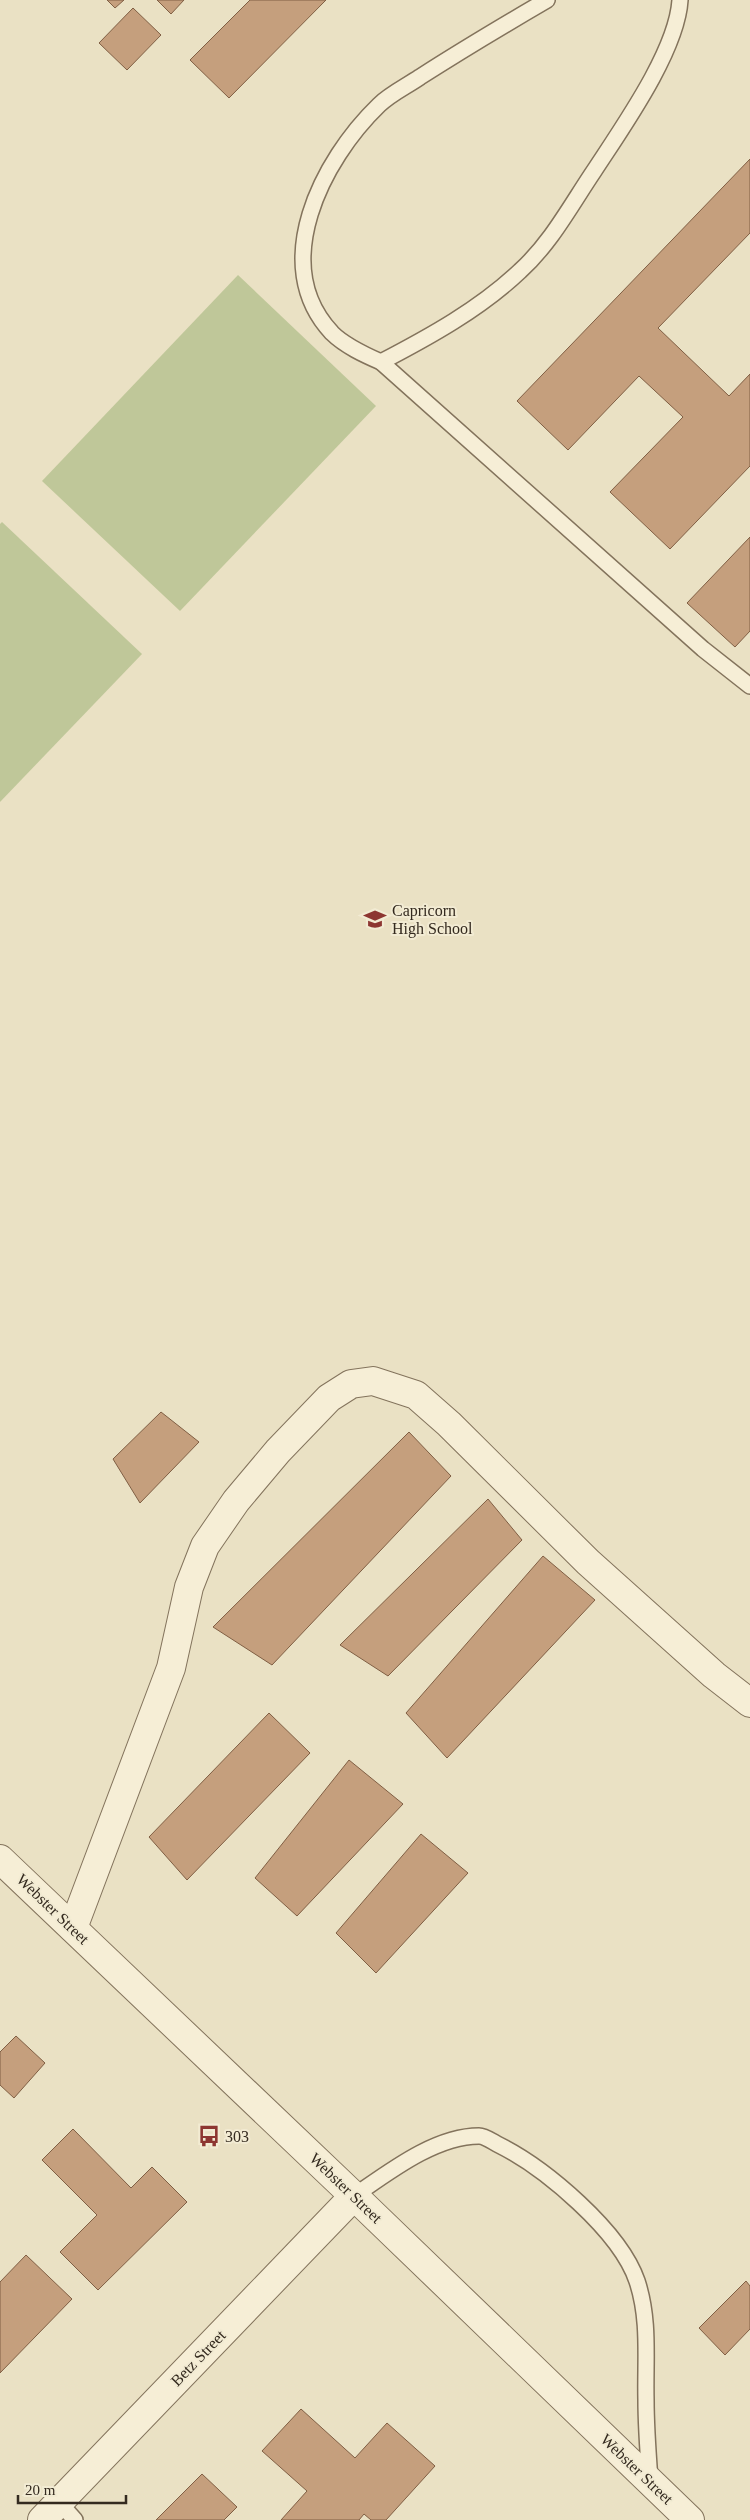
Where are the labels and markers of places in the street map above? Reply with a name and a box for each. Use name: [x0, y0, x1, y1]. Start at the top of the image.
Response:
place label: Capricorn High School: [392, 902, 473, 938]
school or university icon: Capricorn High School: [362, 906, 388, 932]
bus stop icon: 303: [196, 2123, 222, 2149]
place label: 303: [225, 2128, 249, 2145]

